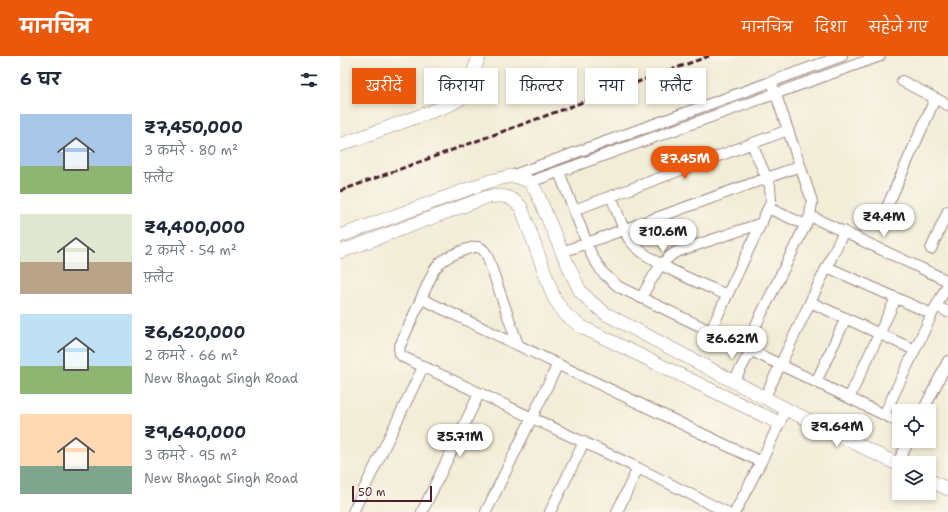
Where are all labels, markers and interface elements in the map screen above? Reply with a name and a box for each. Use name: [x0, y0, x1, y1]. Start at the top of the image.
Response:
text: मानचित्र: [20, 14, 91, 39]
text: मानचित्र: [742, 18, 793, 36]
text: दिशा: [815, 18, 847, 36]
text: सहेजे गए: [869, 18, 928, 36]
text: 6 घर: [20, 68, 60, 90]
chip: खरीदें: [352, 68, 416, 104]
chip: किराया: [424, 68, 498, 104]
chip: फ़िल्टर: [506, 68, 577, 104]
chip: नया: [585, 68, 638, 104]
chip: फ़्लैट: [646, 68, 706, 104]
icon: filters: [298, 69, 320, 91]
text: ₹7,450,000: [144, 116, 243, 138]
icon: home: [52, 130, 100, 178]
text: 3 कमरे · 80 m²: [144, 142, 238, 159]
pin: ₹7.45M: [652, 146, 718, 180]
text: ₹7.45M: [660, 150, 710, 167]
text: फ़्लैट: [144, 169, 174, 186]
pin: ₹4.4M: [856, 204, 912, 238]
text: ₹4.4M: [863, 208, 905, 225]
text: ₹4,400,000: [144, 216, 245, 238]
pin: ₹10.6M: [630, 219, 696, 253]
text: ₹10.6M: [639, 223, 687, 240]
icon: home: [52, 230, 100, 278]
text: 2 कमरे · 54 m²: [144, 242, 237, 259]
text: फ़्लैट: [144, 269, 174, 286]
text: ₹6,620,000: [144, 321, 245, 343]
pin: ₹6.62M: [699, 326, 765, 360]
icon: home: [52, 330, 100, 378]
text: ₹6.62M: [706, 330, 758, 347]
text: 2 कमरे · 66 m²: [144, 347, 238, 364]
text: New Bhagat Singh Road: [144, 370, 298, 387]
map controls: [892, 404, 936, 500]
button: locate: [892, 404, 936, 448]
pin: ₹9.64M: [804, 414, 870, 448]
text: ₹9.64M: [810, 418, 864, 435]
text: ₹9,640,000: [144, 421, 246, 443]
pin: ₹5.71M: [427, 424, 493, 458]
text: ₹5.71M: [437, 428, 483, 445]
icon: home: [52, 430, 100, 478]
text: 3 कमरे · 95 m²: [144, 447, 237, 464]
button: layers: [892, 456, 936, 500]
text: New Bhagat Singh Road: [144, 470, 298, 487]
scale bar: [352, 484, 432, 503]
text: 50 m: [358, 485, 386, 500]

